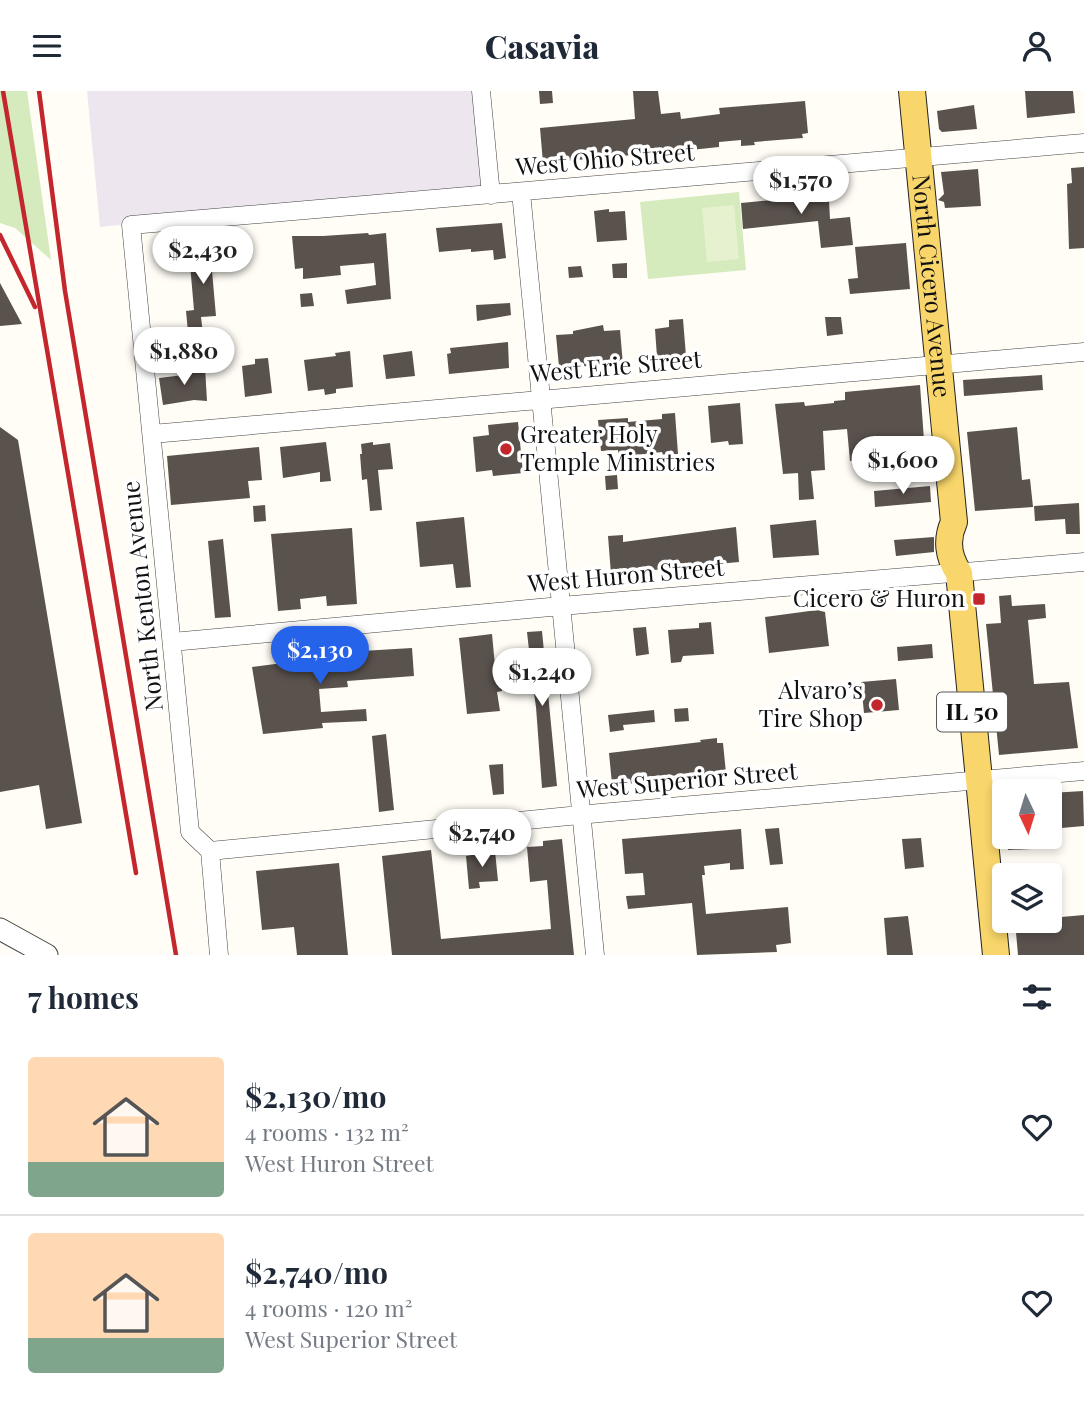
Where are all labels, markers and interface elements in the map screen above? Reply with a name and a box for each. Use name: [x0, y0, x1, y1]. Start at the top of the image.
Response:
text: Casavia: [485, 24, 599, 67]
icon: menu: [28, 27, 66, 65]
icon: person: [1018, 27, 1056, 65]
street label: West Ohio Street: [513, 134, 696, 182]
pin: $1,570: [744, 157, 858, 216]
text: $1,570: [769, 163, 833, 194]
street label: North Cicero Avenue: [906, 173, 960, 399]
pin: $2,430: [146, 227, 260, 286]
text: $2,430: [168, 233, 238, 264]
pin: $1,880: [127, 327, 241, 387]
text: $1,880: [150, 334, 218, 365]
street label: West Erie Street: [528, 342, 703, 389]
place label: Greater Holy Temple Ministries: [520, 417, 715, 477]
pin: $1,600: [846, 437, 960, 496]
marker: Greater Holy Temple Ministries: [498, 441, 514, 457]
text: $1,600: [868, 443, 938, 474]
street label: North Kenton Avenue: [113, 479, 169, 713]
street label: West Huron Street: [525, 549, 726, 599]
place label: Cicero & Huron: [793, 581, 965, 613]
marker: Cicero & Huron: [971, 591, 987, 607]
pin: $2,130: [263, 627, 377, 686]
text: $2,130: [287, 633, 353, 664]
pin: $1,240: [485, 649, 599, 708]
text: $1,240: [508, 655, 576, 686]
place label: Alvaro’s Tire Shop: [759, 673, 863, 733]
road number: IL 50: [937, 692, 1007, 731]
marker: Alvaro’s Tire Shop: [869, 697, 885, 713]
street label: West Superior Street: [574, 753, 799, 805]
north arrow: [992, 779, 1062, 849]
map controls: [992, 779, 1062, 933]
pin: $2,740: [425, 809, 539, 869]
text: $2,740: [448, 816, 516, 847]
button: layers: [992, 863, 1062, 933]
text: 7 homes: [28, 977, 139, 1017]
icon: filters: [1018, 978, 1056, 1016]
text: $2,130/mo: [245, 1076, 386, 1116]
icon: home: [84, 1085, 168, 1169]
icon: heart: [1018, 1108, 1056, 1146]
text: 4 rooms · 132 m²: [245, 1116, 409, 1147]
text: West Huron Street: [245, 1147, 434, 1178]
text: $2,740/mo: [245, 1252, 388, 1292]
icon: home: [84, 1261, 168, 1345]
icon: heart: [1018, 1284, 1056, 1322]
text: 4 rooms · 120 m²: [245, 1292, 413, 1323]
text: West Superior Street: [245, 1323, 457, 1354]

